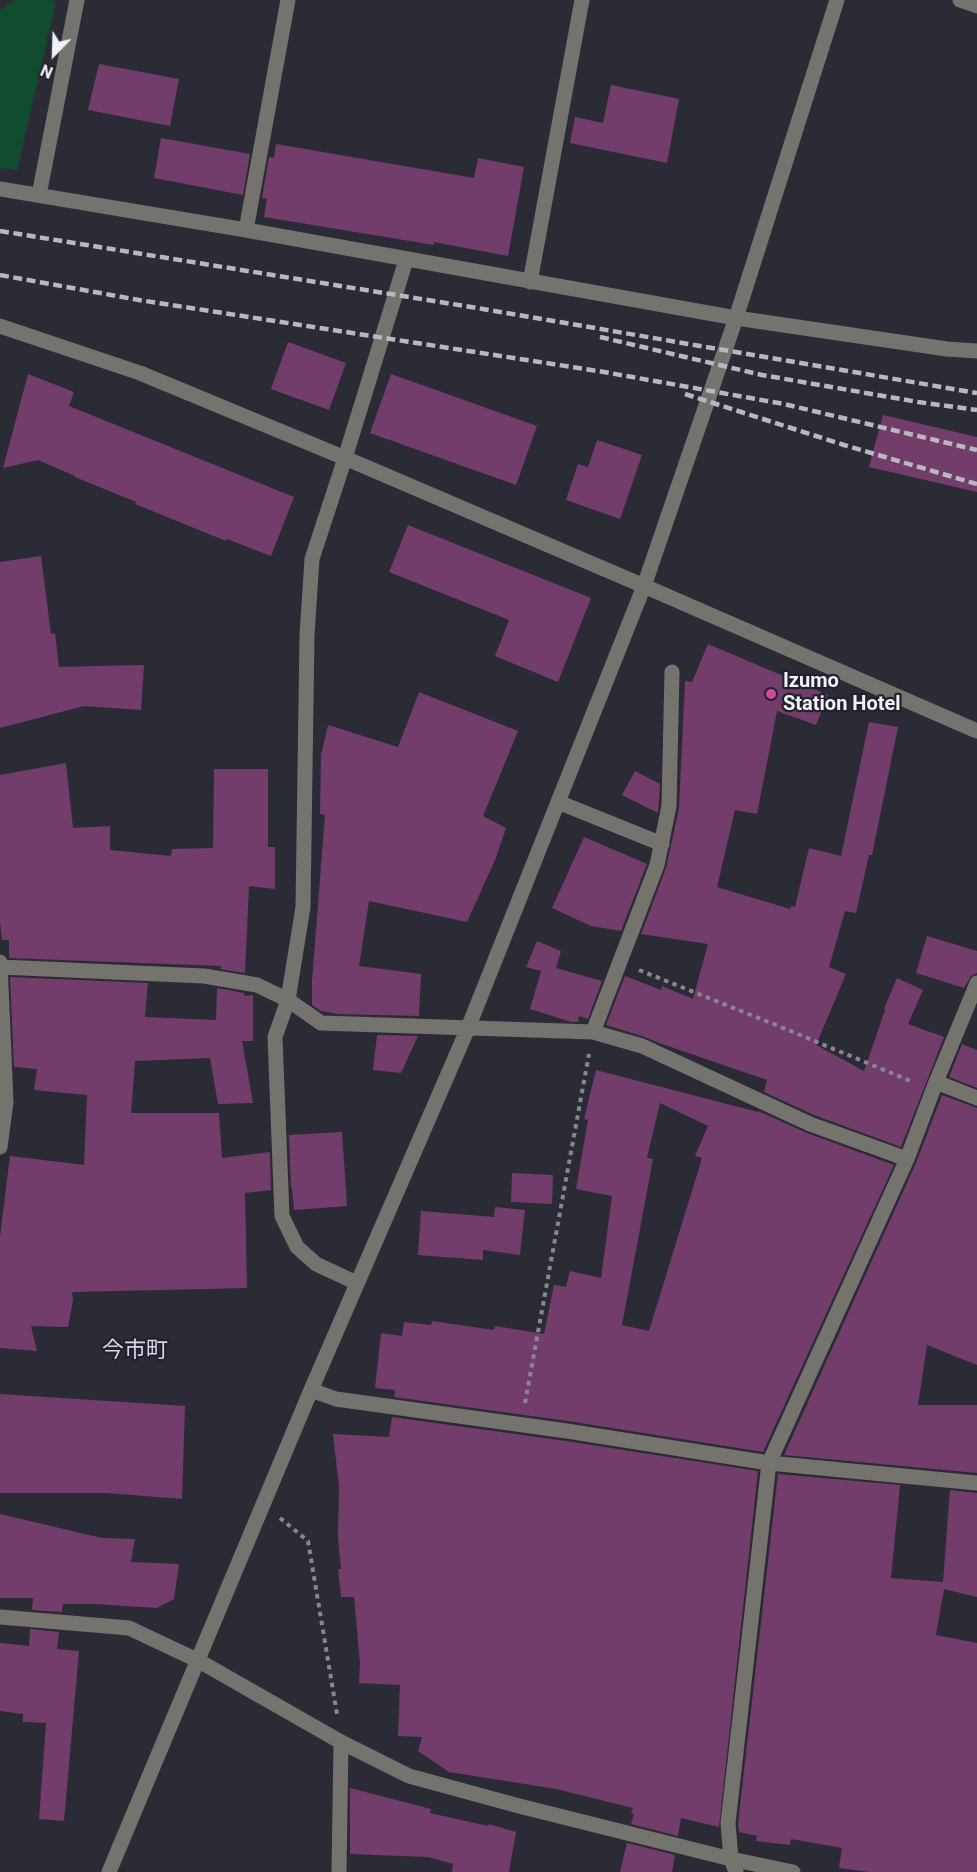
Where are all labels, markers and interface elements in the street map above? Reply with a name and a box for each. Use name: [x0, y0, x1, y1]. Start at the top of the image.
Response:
north arrow: [24, 24, 84, 84]
text: N: [38, 60, 56, 82]
place label: Izumo Station Hotel: [783, 670, 901, 717]
marker: Izumo Station Hotel: [764, 687, 778, 701]
district label: 今市町: [102, 1338, 168, 1364]

